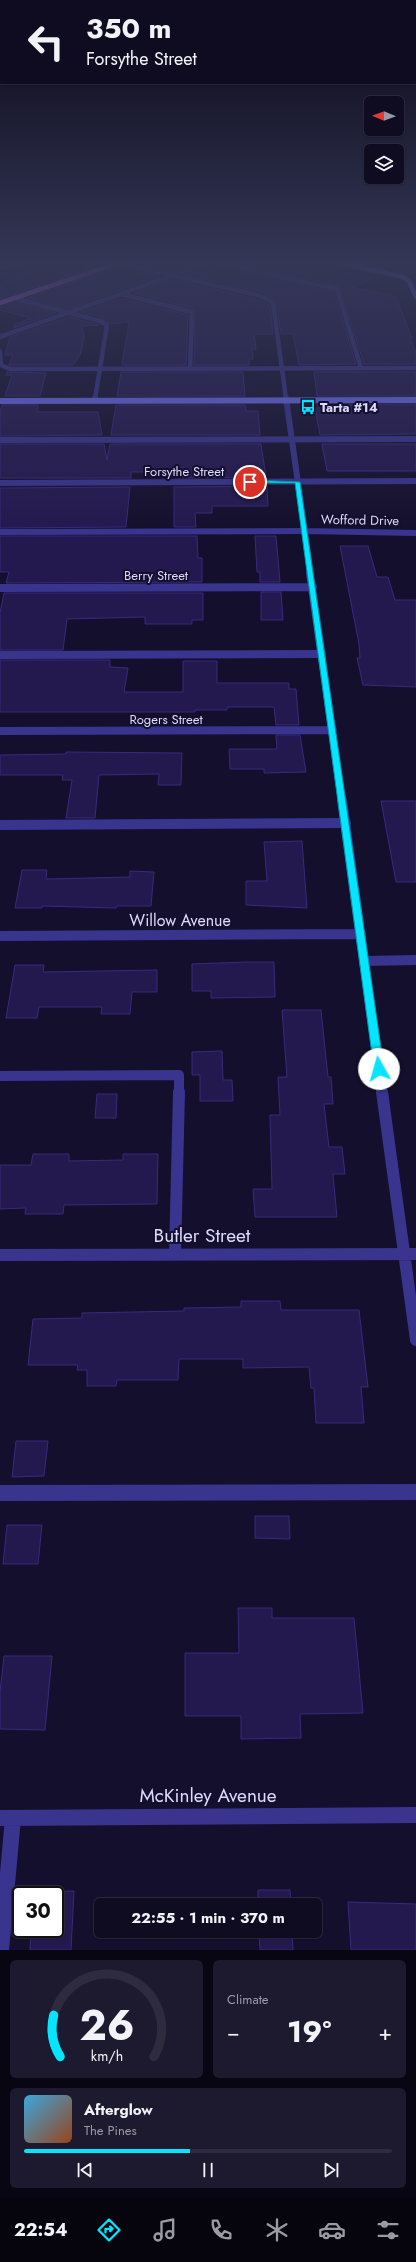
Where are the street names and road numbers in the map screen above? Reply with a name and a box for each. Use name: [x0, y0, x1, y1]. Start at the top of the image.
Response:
street label: Forsythe Street: [144, 462, 225, 481]
street label: Wofford Drive: [321, 510, 400, 530]
street label: Berry Street: [124, 566, 189, 585]
street label: Rogers Street: [129, 710, 203, 729]
street label: Willow Avenue: [129, 909, 231, 932]
street label: Butler Street: [154, 1222, 251, 1249]
street label: McKinley Avenue: [139, 1782, 277, 1809]

